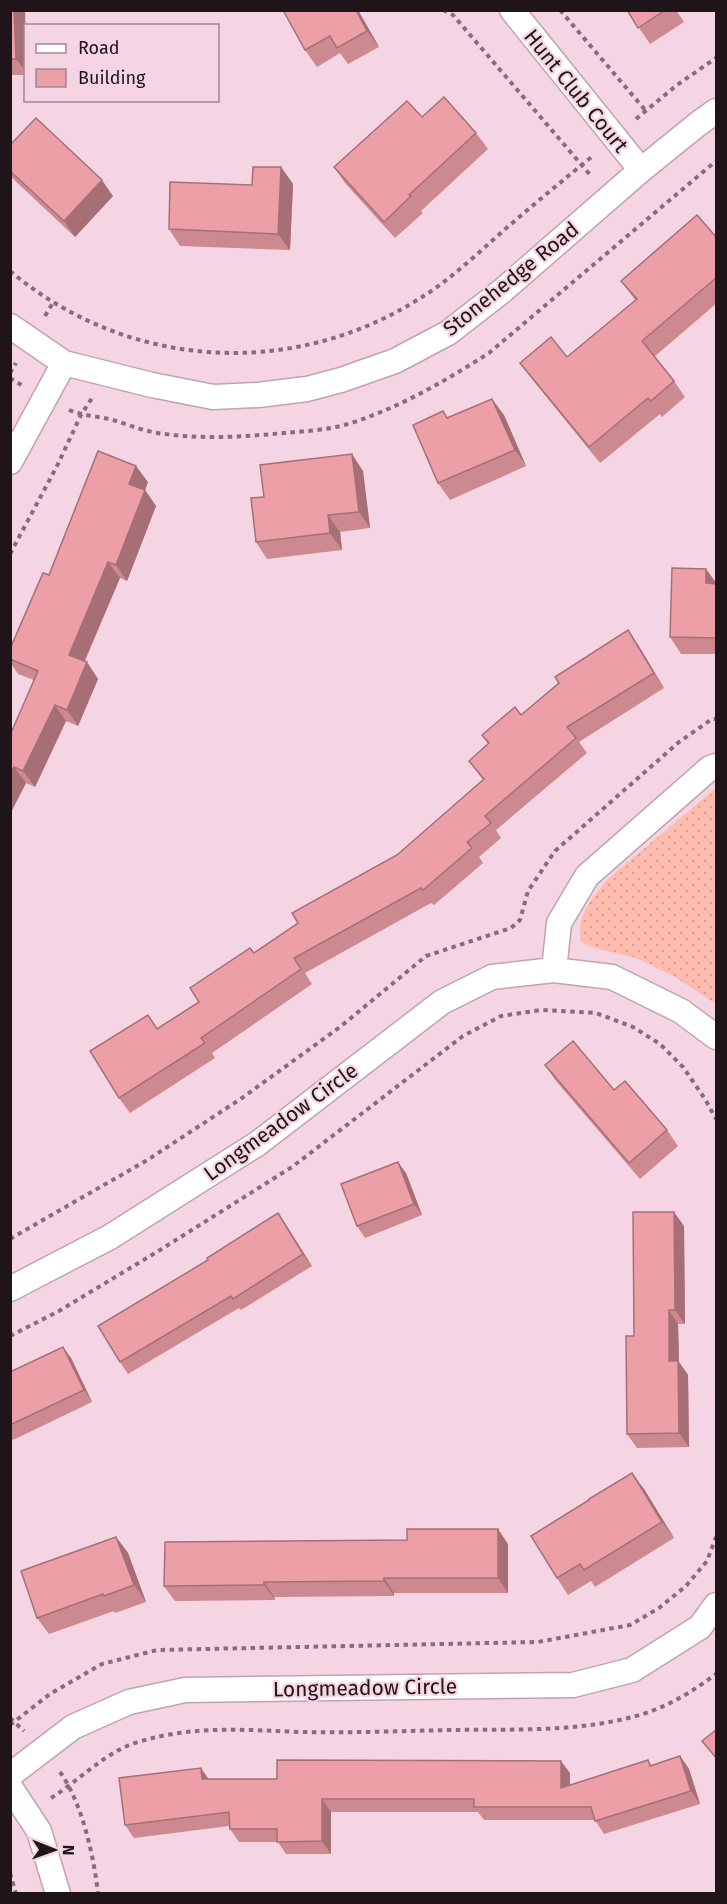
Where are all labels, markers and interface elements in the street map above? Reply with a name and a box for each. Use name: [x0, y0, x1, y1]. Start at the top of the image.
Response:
legend: [24, 24, 219, 102]
street label: Hunt Club Court: [518, 24, 634, 158]
text: Road: [78, 37, 120, 59]
text: Building: [78, 67, 146, 89]
street label: Stonehedge Road: [438, 216, 584, 342]
street label: Longmeadow Circle: [199, 1057, 363, 1187]
street label: Longmeadow Circle: [273, 1673, 457, 1703]
north arrow: [24, 1820, 84, 1880]
text: N: [59, 1845, 78, 1856]

